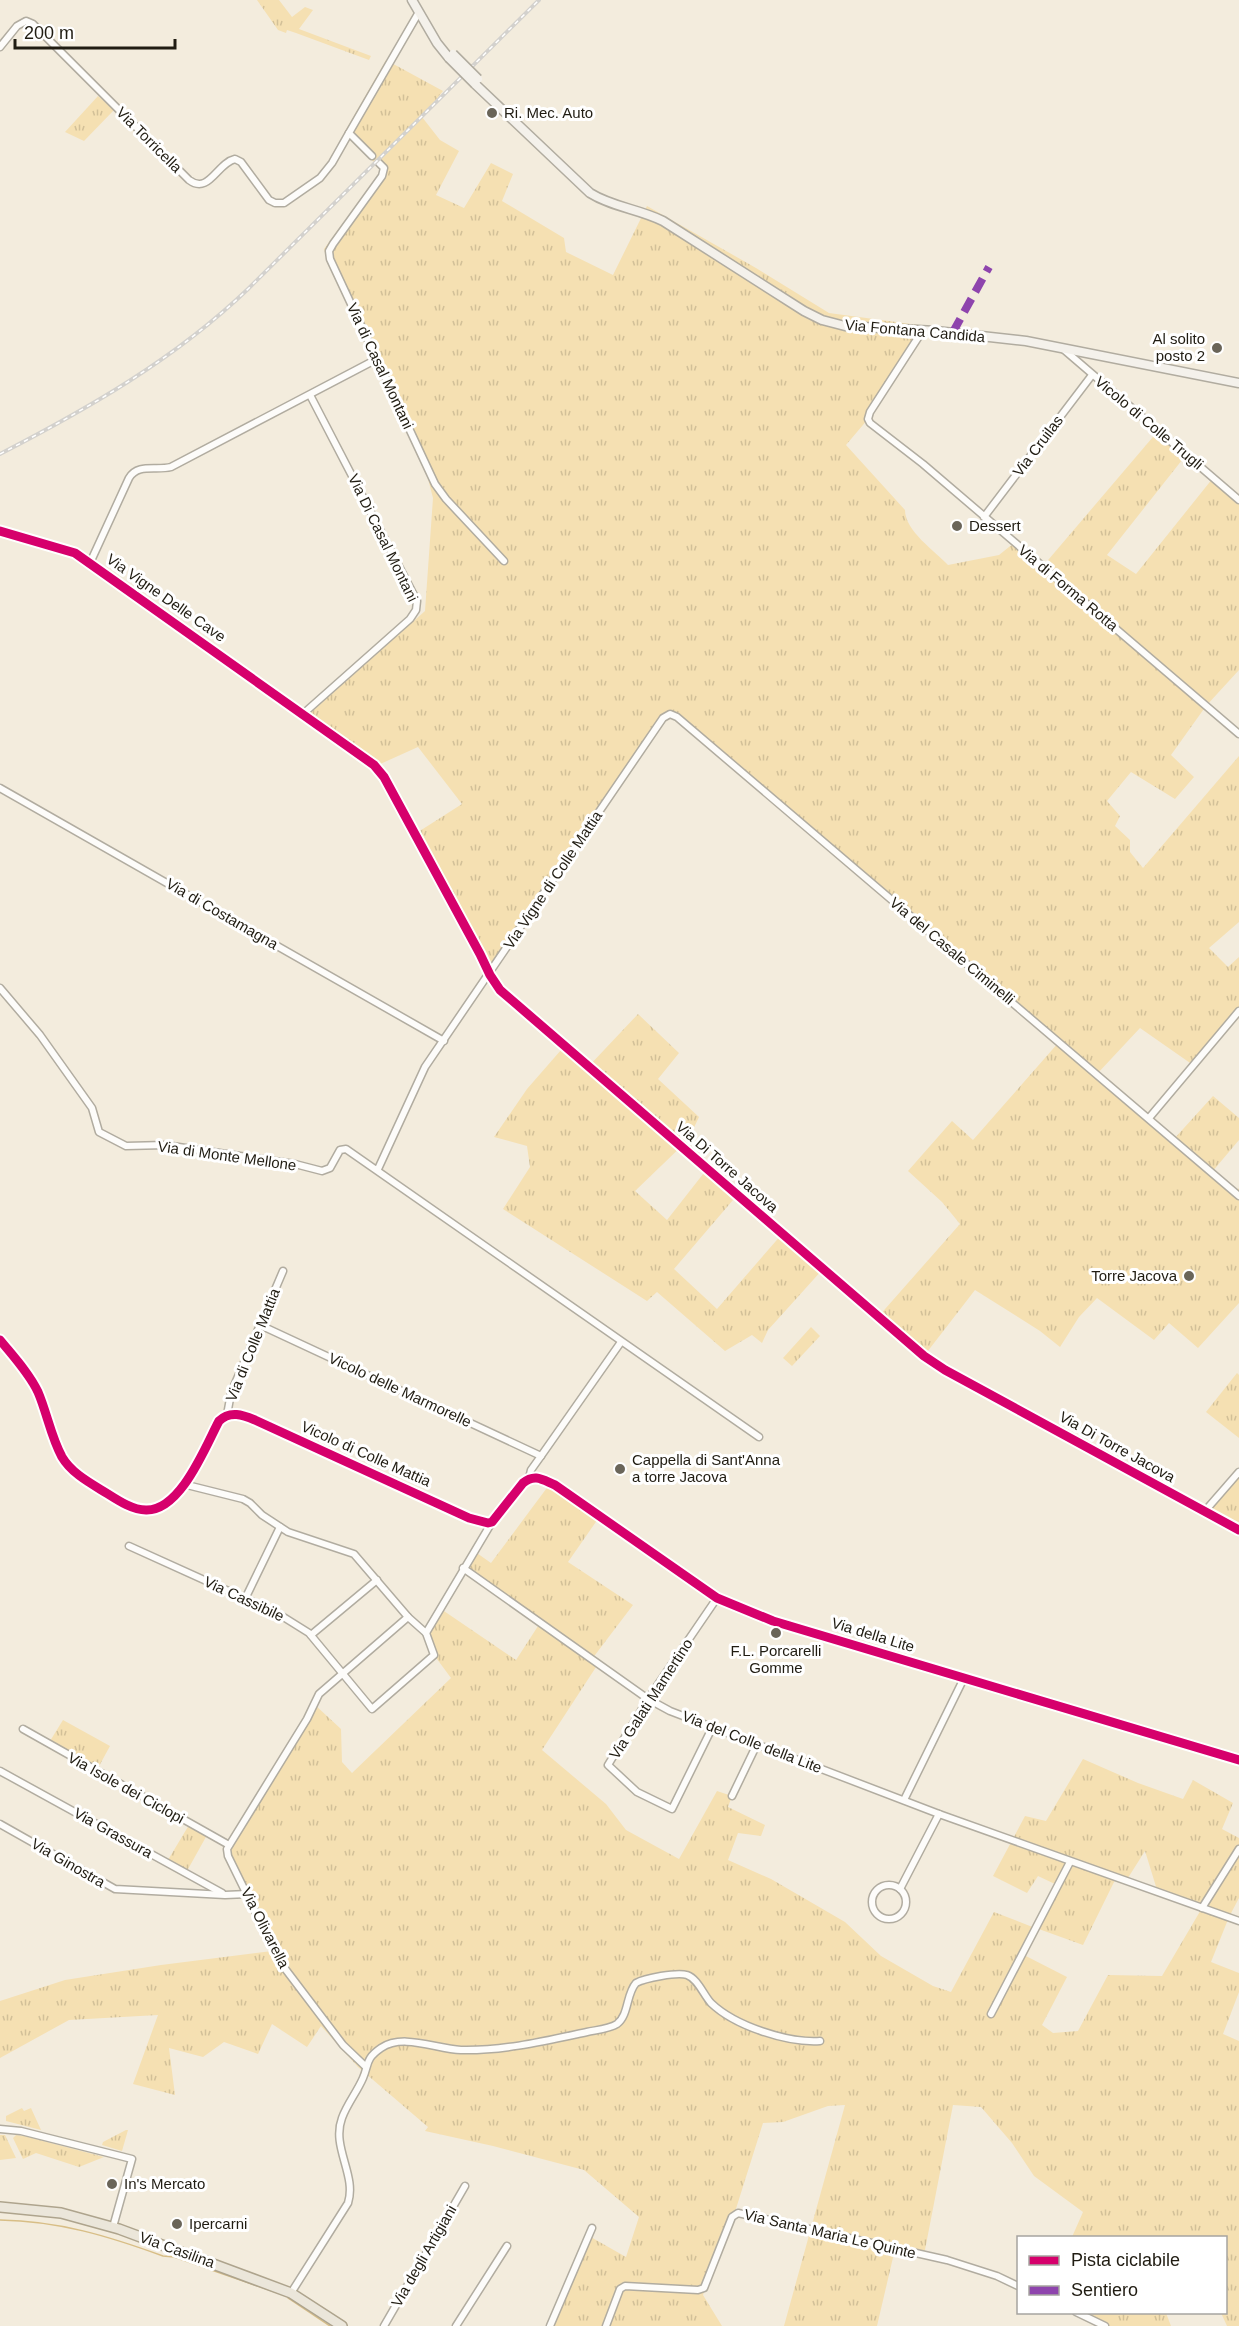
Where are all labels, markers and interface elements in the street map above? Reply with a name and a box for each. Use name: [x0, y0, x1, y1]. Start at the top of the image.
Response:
scale bar: [15, 12, 176, 50]
text: 200 m: [24, 23, 74, 43]
street label: Via Torricella: [113, 103, 186, 176]
place label: Ri. Mec. Auto: [504, 104, 593, 121]
marker: Ri. Mec. Auto: [485, 106, 499, 120]
street label: Via di Casal Montani: [344, 300, 417, 432]
street label: Via Fontana Candida: [844, 316, 986, 345]
place label: Al solito posto 2: [1152, 330, 1205, 364]
marker: Al solito posto 2: [1210, 341, 1224, 355]
street label: Vicolo di Colle Trugli: [1092, 373, 1207, 473]
street label: Via Cruilas: [1009, 412, 1066, 480]
street label: Via Di Casal Montani: [345, 471, 422, 604]
place label: Dessert: [969, 517, 1022, 534]
marker: Dessert: [950, 519, 964, 533]
street label: Via di Forma Rotta: [1015, 541, 1122, 635]
street label: Via Vigne Delle Cave: [104, 550, 229, 645]
street label: Via Vigne di Colle Mattia: [500, 807, 606, 952]
street label: Via di Costamagna: [163, 875, 282, 953]
street label: Via del Casale Ciminelli: [887, 894, 1018, 1008]
street label: Via Di Torre Jacova: [673, 1118, 782, 1216]
street label: Via di Monte Mellone: [157, 1137, 297, 1174]
place label: Torre Jacova: [1091, 1267, 1178, 1284]
marker: Torre Jacova: [1182, 1269, 1196, 1283]
street label: Via di Colle Mattia: [222, 1285, 283, 1404]
street label: Vicolo delle Marmorelle: [326, 1349, 474, 1430]
street label: Via Di Torre Jacova: [1056, 1408, 1179, 1486]
street label: Vicolo di Colle Mattia: [299, 1417, 434, 1490]
place label: Cappella di Sant'Anna a torre Jacova: [632, 1451, 781, 1485]
marker: Cappella di Sant'Anna a torre Jacova: [613, 1462, 627, 1476]
street label: Via Cassibile: [201, 1573, 287, 1625]
street label: Via della Lite: [830, 1614, 917, 1655]
marker: F.L. Porcarelli Gomme: [769, 1626, 783, 1640]
street label: Via Galati Mamertino: [605, 1635, 696, 1762]
place label: F.L. Porcarelli Gomme: [731, 1642, 821, 1676]
street label: Via del Colle della Lite: [680, 1707, 824, 1776]
street label: Via Isole dei Ciclopi: [65, 1748, 187, 1827]
street label: Via Grassura: [71, 1804, 156, 1861]
street label: Via Ginostra: [28, 1835, 109, 1891]
street label: Via Olivarella: [238, 1885, 293, 1971]
place label: In's Mercato: [124, 2175, 205, 2192]
marker: In's Mercato: [105, 2177, 119, 2191]
street label: Via degli Artigiani: [388, 2202, 460, 2310]
street label: Via Santa Maria Le Quinte: [743, 2205, 918, 2262]
place label: Ipercarni: [189, 2215, 247, 2232]
marker: Ipercarni: [170, 2217, 184, 2231]
street label: Via Casilina: [137, 2228, 218, 2271]
legend: [1017, 2236, 1227, 2314]
text: Pista ciclabile: [1071, 2250, 1180, 2270]
text: Sentiero: [1071, 2280, 1138, 2300]

